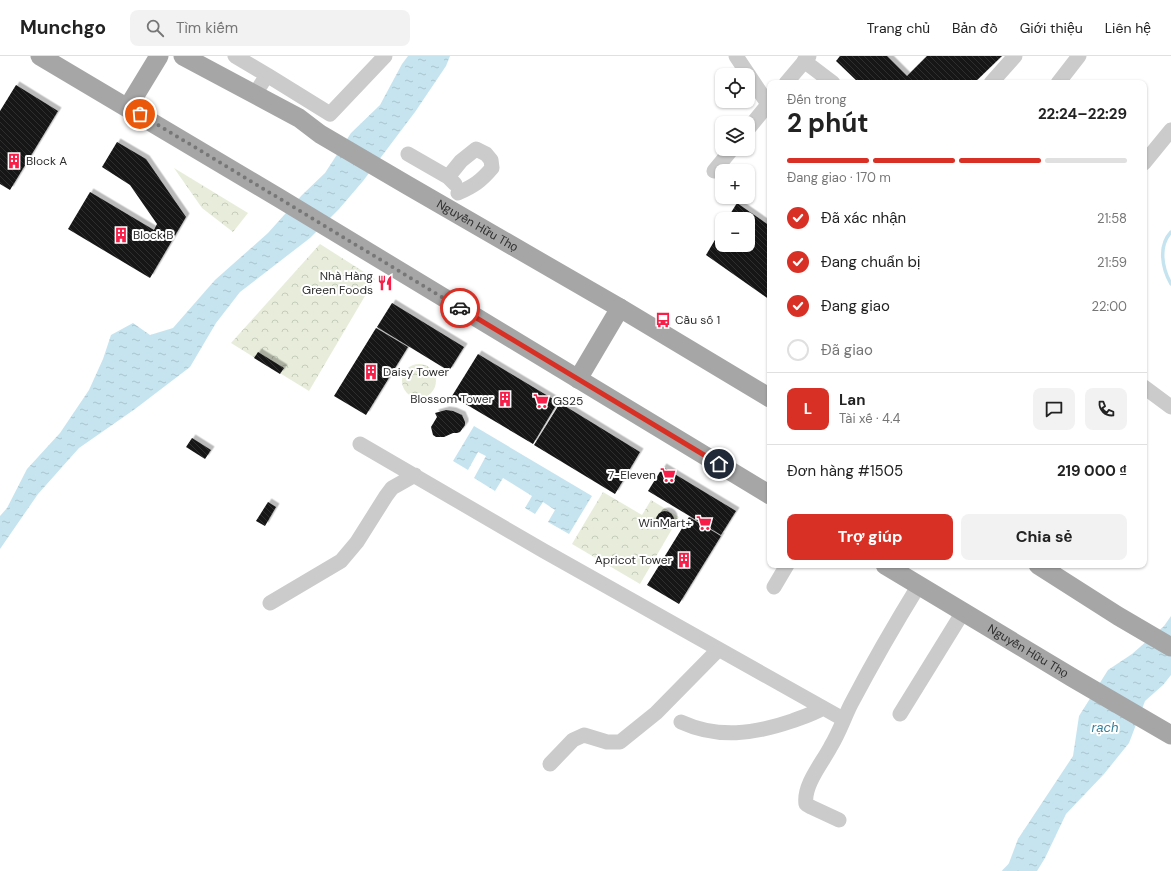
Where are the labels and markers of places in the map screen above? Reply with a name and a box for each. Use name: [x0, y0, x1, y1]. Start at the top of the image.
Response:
pin: [123, 97, 157, 131]
building icon: Block A: [5, 152, 23, 170]
place label: Block A: [26, 153, 67, 169]
building icon: Block B: [112, 226, 130, 244]
place label: Block B: [133, 227, 173, 243]
place label: Nhà Hàng Green Foods: [302, 268, 373, 298]
restaurant icon: Nhà Hàng Green Foods: [376, 274, 394, 292]
bus stop icon: Cầu số 1: [654, 311, 672, 329]
place label: Cầu số 1: [675, 312, 720, 328]
building icon: Daisy Tower: [362, 363, 380, 381]
place label: Daisy Tower: [383, 364, 450, 380]
building icon: Blossom Tower: [496, 390, 514, 408]
place label: Blossom Tower: [410, 391, 494, 407]
supermarket icon: GS25: [532, 392, 550, 410]
place label: GS25: [553, 393, 583, 409]
pin: [702, 447, 736, 481]
supermarket icon: 7-Eleven: [659, 466, 677, 484]
place label: 7-Eleven: [608, 467, 656, 483]
supermarket icon: WinMart+: [695, 514, 713, 532]
place label: WinMart+: [638, 515, 692, 531]
building icon: Apricot Tower: [675, 551, 693, 569]
place label: Apricot Tower: [595, 552, 673, 568]

